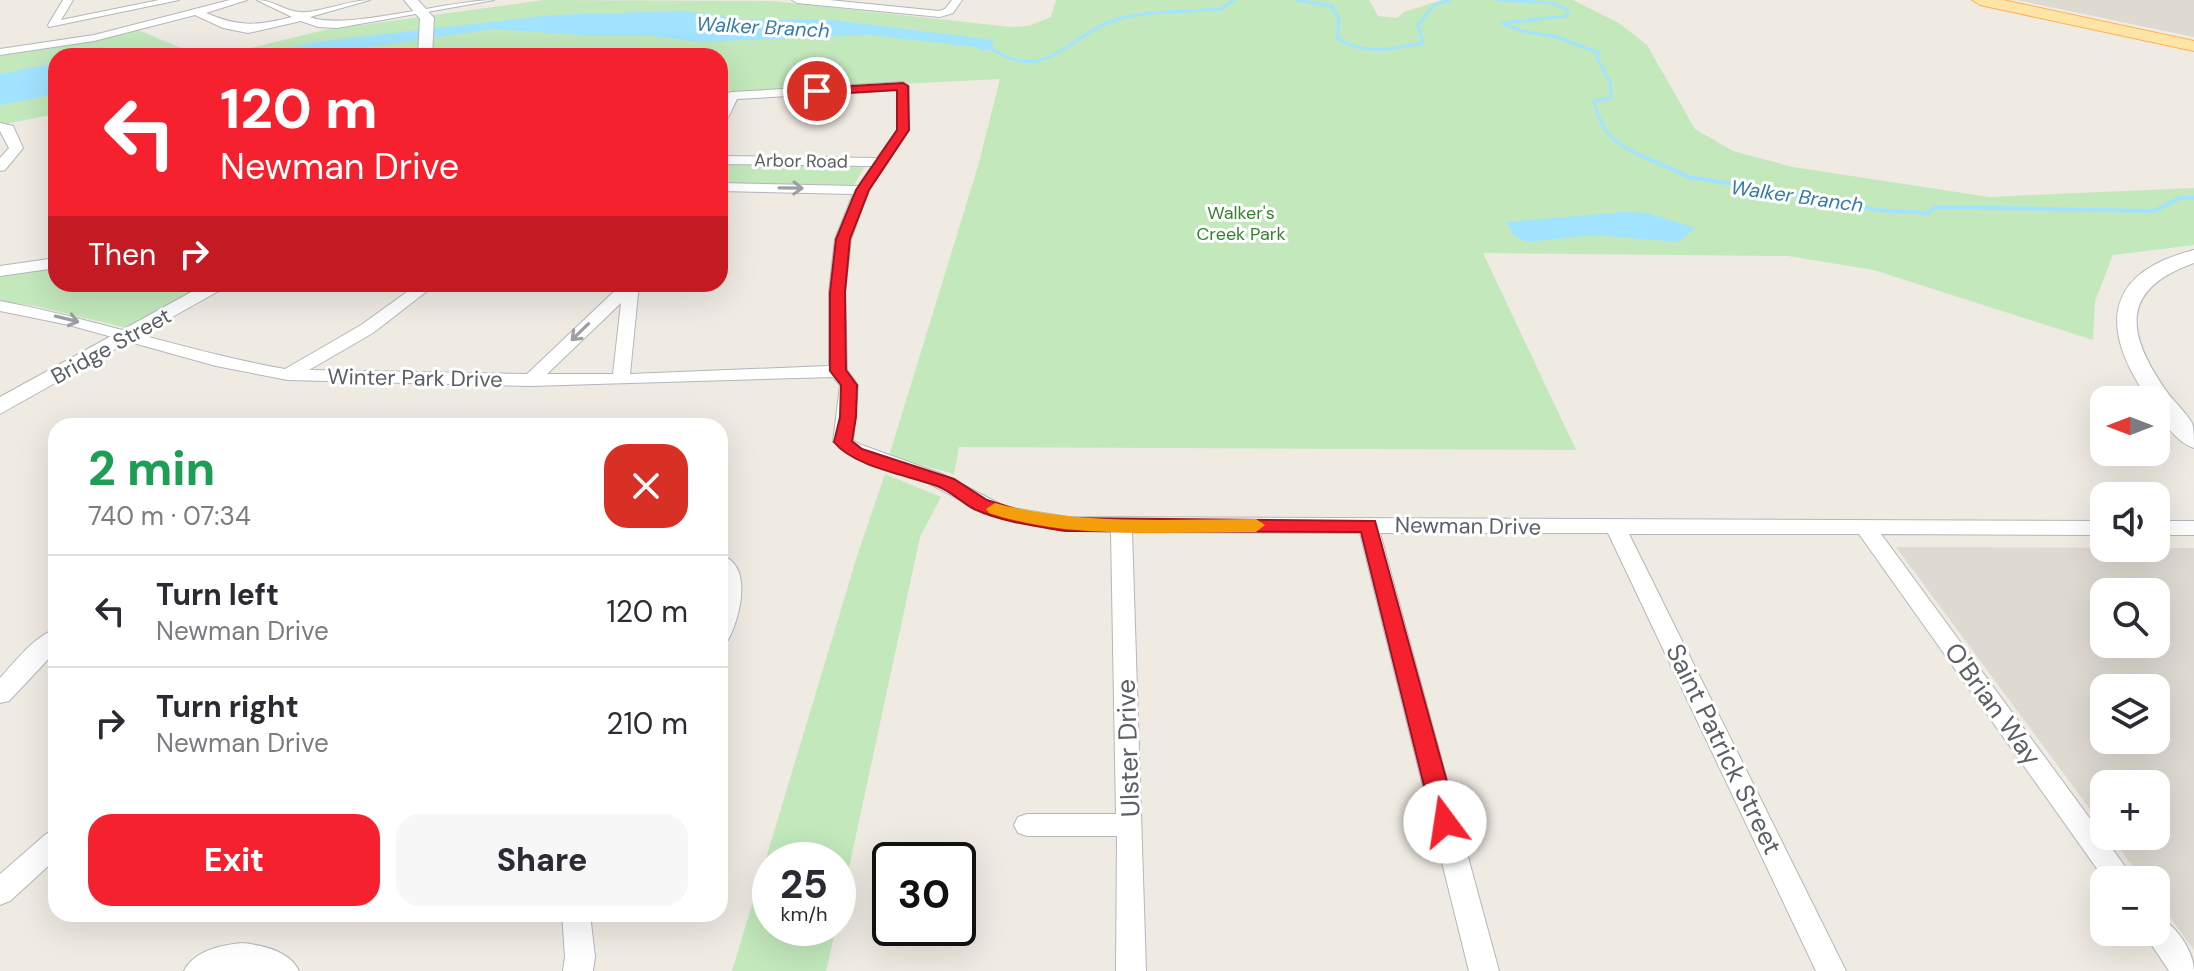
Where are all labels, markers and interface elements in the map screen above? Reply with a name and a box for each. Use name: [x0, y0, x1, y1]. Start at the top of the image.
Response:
water label: Walker Branch: [696, 11, 830, 43]
pin: [783, 57, 851, 125]
icon: arrive: [795, 69, 839, 113]
text: 120 m: [220, 72, 378, 145]
icon: left: [88, 80, 192, 184]
text: Newman Drive: [220, 143, 459, 190]
street label: Arbor Road: [754, 148, 848, 174]
water label: Walker Branch: [1729, 174, 1865, 218]
one-way arrow: [777, 181, 804, 196]
park label: Walker's Creek Park: [1196, 201, 1286, 246]
icon: right: [172, 232, 216, 276]
text: Then: [88, 235, 156, 274]
street label: Bridge Street: [46, 301, 176, 391]
one-way arrow: [54, 312, 79, 327]
one-way arrow: [570, 323, 590, 342]
street label: Winter Park Drive: [327, 362, 503, 394]
north arrow: [2090, 386, 2170, 466]
map controls: [2090, 386, 2170, 946]
text: 2 min: [88, 437, 215, 500]
button: close: [604, 444, 688, 528]
button: sound: [2090, 482, 2170, 562]
text: 740 m · 07:34: [88, 499, 251, 533]
street label: Newman Drive: [1395, 510, 1541, 542]
text: Turn left: [156, 575, 279, 614]
button: search: [2090, 578, 2170, 658]
icon: left: [88, 589, 132, 633]
text: 120 m: [606, 592, 688, 631]
text: Newman Drive: [156, 614, 329, 648]
street label: O'Brian Way: [1937, 636, 2049, 772]
street label: Saint Patrick Street: [1658, 638, 1790, 860]
button: layers: [2090, 674, 2170, 754]
street label: Ulster Drive: [1109, 678, 1147, 818]
text: Turn right: [156, 687, 299, 726]
icon: right: [88, 701, 132, 745]
text: 210 m: [606, 704, 688, 743]
text: Newman Drive: [156, 726, 329, 760]
button: +: [2090, 770, 2170, 850]
position arrow: [1403, 780, 1487, 864]
button: Exit: [88, 814, 380, 906]
button: Share: [396, 814, 688, 906]
speed limit sign: 30: [872, 842, 976, 946]
text: 25: [780, 858, 828, 910]
button: −: [2090, 866, 2170, 946]
text: km/h: [780, 901, 828, 927]

